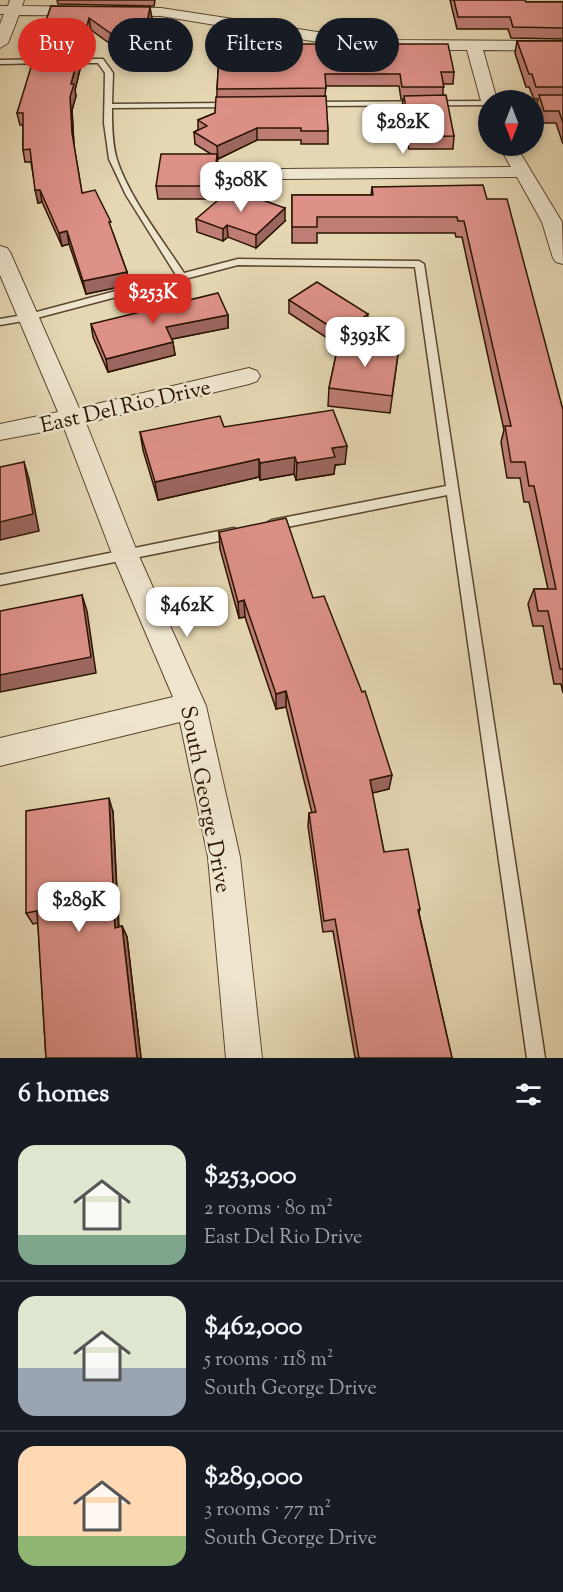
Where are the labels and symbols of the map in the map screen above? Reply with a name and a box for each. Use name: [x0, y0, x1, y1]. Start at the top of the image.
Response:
north arrow: [478, 90, 544, 156]
pin: $282K: [361, 104, 445, 155]
pin: $308K: [199, 162, 283, 213]
pin: $253K: [111, 274, 195, 325]
pin: $393K: [323, 317, 407, 368]
street label: East Del Rio Drive: [37, 373, 214, 443]
pin: $462K: [145, 587, 229, 638]
street label: South George Drive: [170, 703, 238, 896]
pin: $289K: [37, 882, 121, 933]

